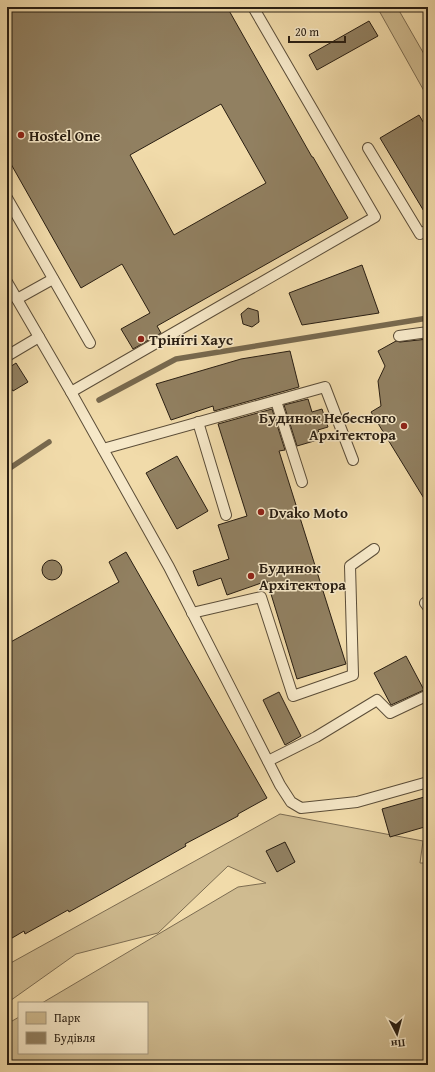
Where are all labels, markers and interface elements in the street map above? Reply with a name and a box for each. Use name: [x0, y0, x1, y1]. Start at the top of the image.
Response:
scale bar: [289, 18, 345, 44]
text: 20 m: [295, 23, 319, 40]
place label: Hostel One: [29, 125, 101, 146]
marker: Hostel One: [16, 130, 26, 140]
place label: Трініті Хаус: [149, 329, 233, 350]
marker: Трініті Хаус: [136, 334, 146, 344]
place label: Будинок Небесного Архітектора: [259, 407, 396, 445]
marker: Будинок Небесного Архітектора: [399, 421, 409, 431]
place label: Dvako Moto: [269, 502, 348, 523]
marker: Dvako Moto: [256, 507, 266, 517]
place label: Будинок Архітектора: [259, 557, 346, 595]
marker: Будинок Архітектора: [246, 571, 256, 581]
legend: [18, 1002, 148, 1054]
text: Парк: [54, 1009, 81, 1026]
north arrow: [377, 1014, 417, 1054]
text: Будівля: [54, 1029, 95, 1046]
text: Пн: [390, 1035, 406, 1053]

